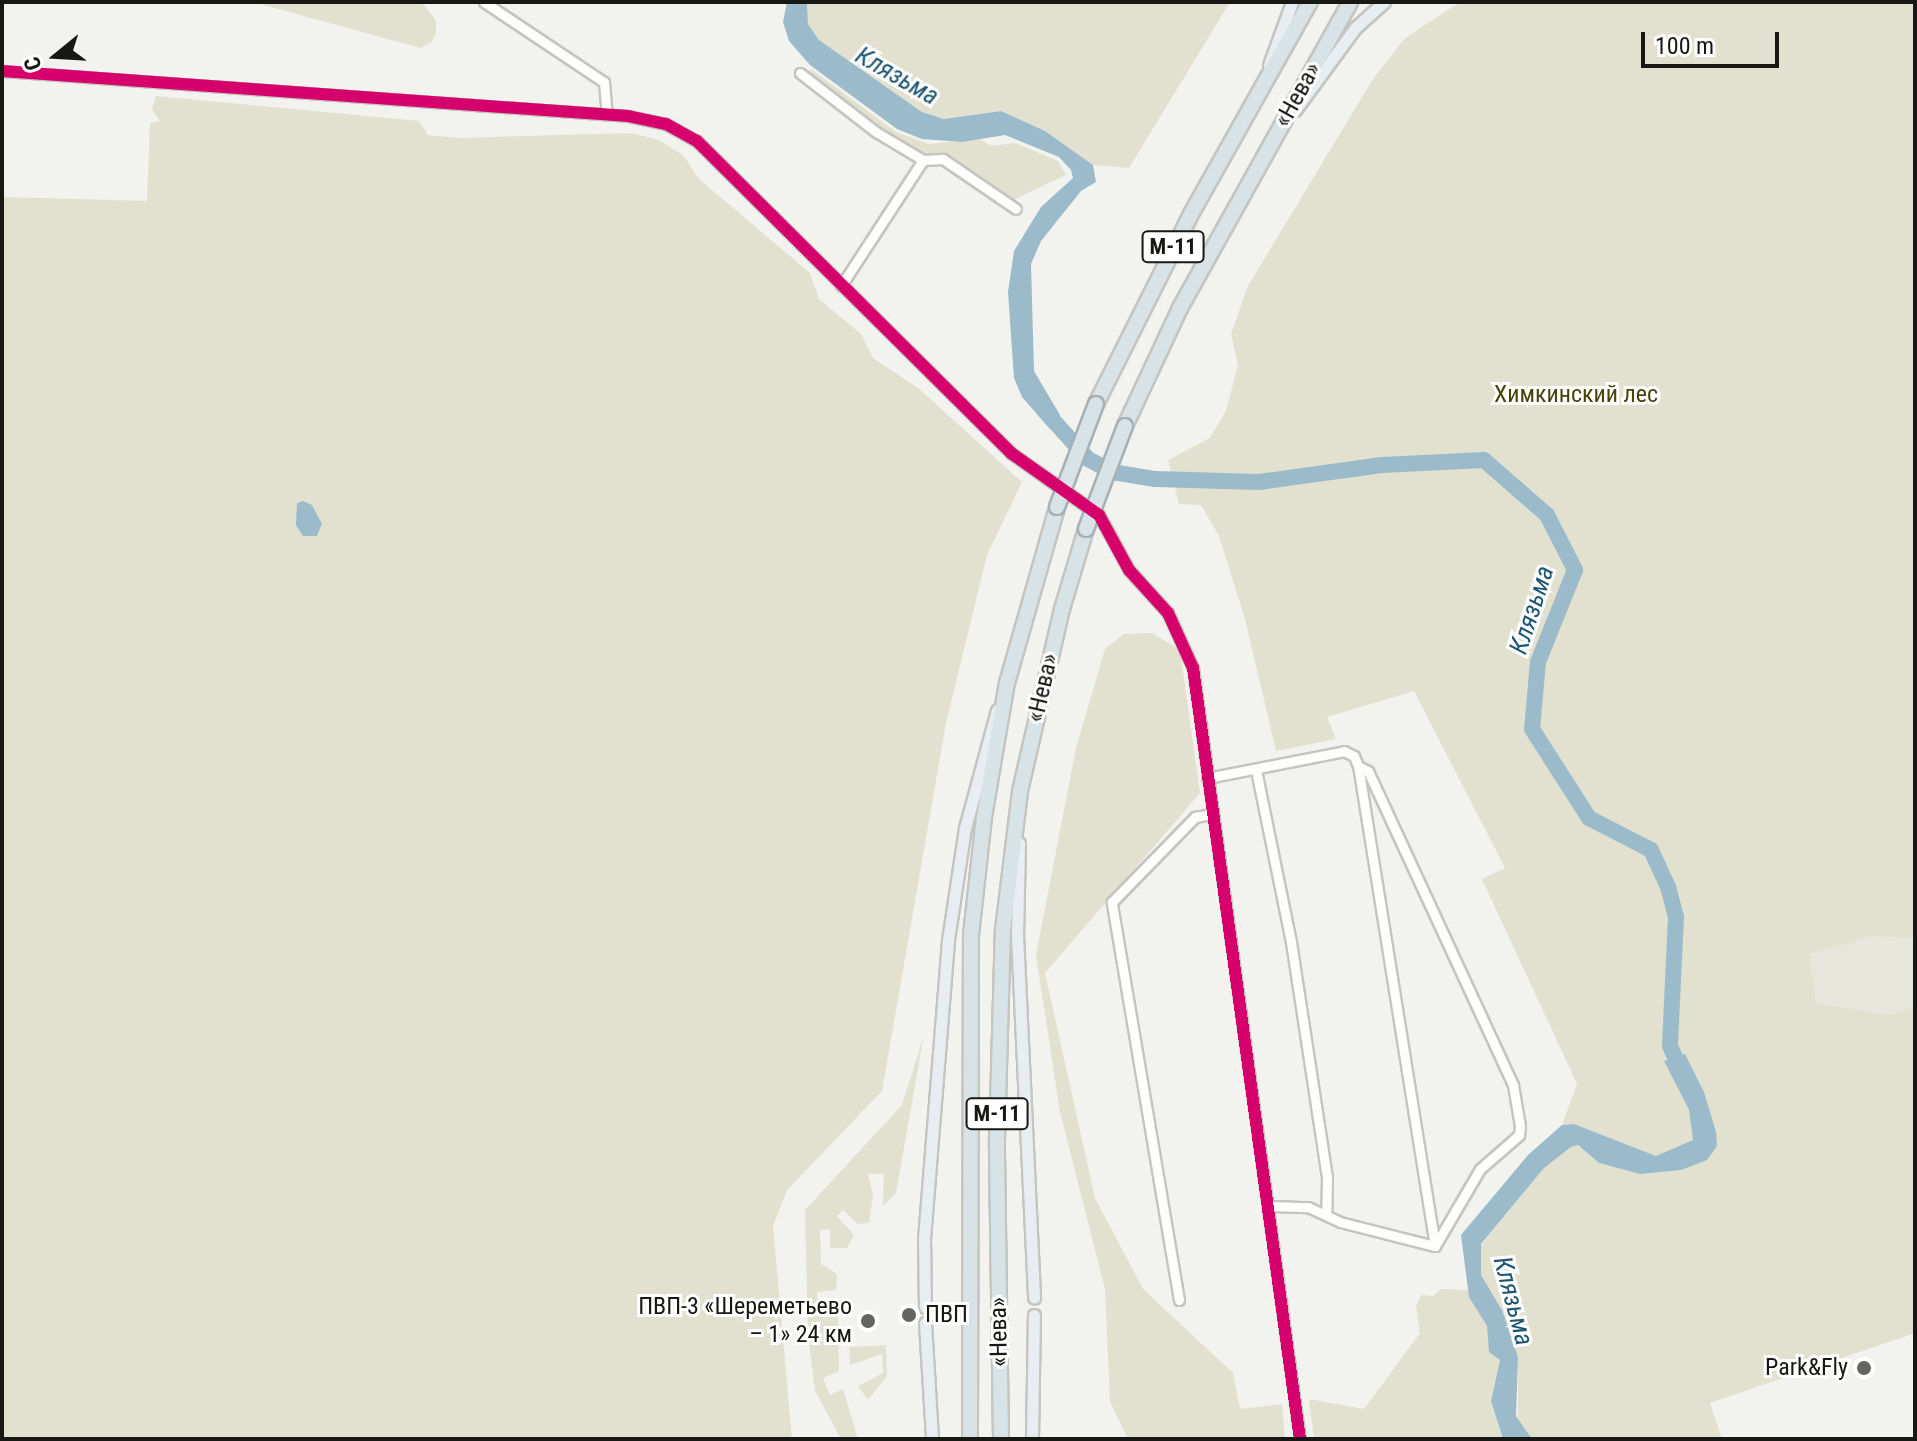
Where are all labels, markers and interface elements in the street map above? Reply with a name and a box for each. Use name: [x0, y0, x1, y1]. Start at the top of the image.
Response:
north arrow: [16, 16, 96, 96]
scale bar: [1645, 16, 1783, 66]
text: 100 m: [1655, 32, 1714, 60]
water label: Клязьма: [850, 40, 944, 112]
text: С: [19, 54, 47, 73]
street label: «Нева»: [1268, 58, 1328, 132]
road number: М-11: [1141, 229, 1205, 265]
park label: Химкинский лес: [1494, 381, 1658, 409]
water label: Клязьма: [1503, 562, 1561, 658]
street label: «Нева»: [1021, 651, 1065, 725]
road number: М-11: [965, 1096, 1029, 1132]
water label: Клязьма: [1486, 1253, 1540, 1349]
place label: ПВП-3 «Шереметьево – 1» 24 км: [638, 1293, 852, 1349]
street label: «Нева»: [984, 1297, 1014, 1367]
place label: ПВП: [925, 1301, 968, 1329]
marker: ПВП: [900, 1306, 918, 1324]
marker: ПВП-3 «Шереметьево – 1» 24 км: [859, 1312, 877, 1330]
place label: Park&Fly: [1765, 1354, 1848, 1382]
marker: Park&Fly: [1855, 1359, 1873, 1377]

